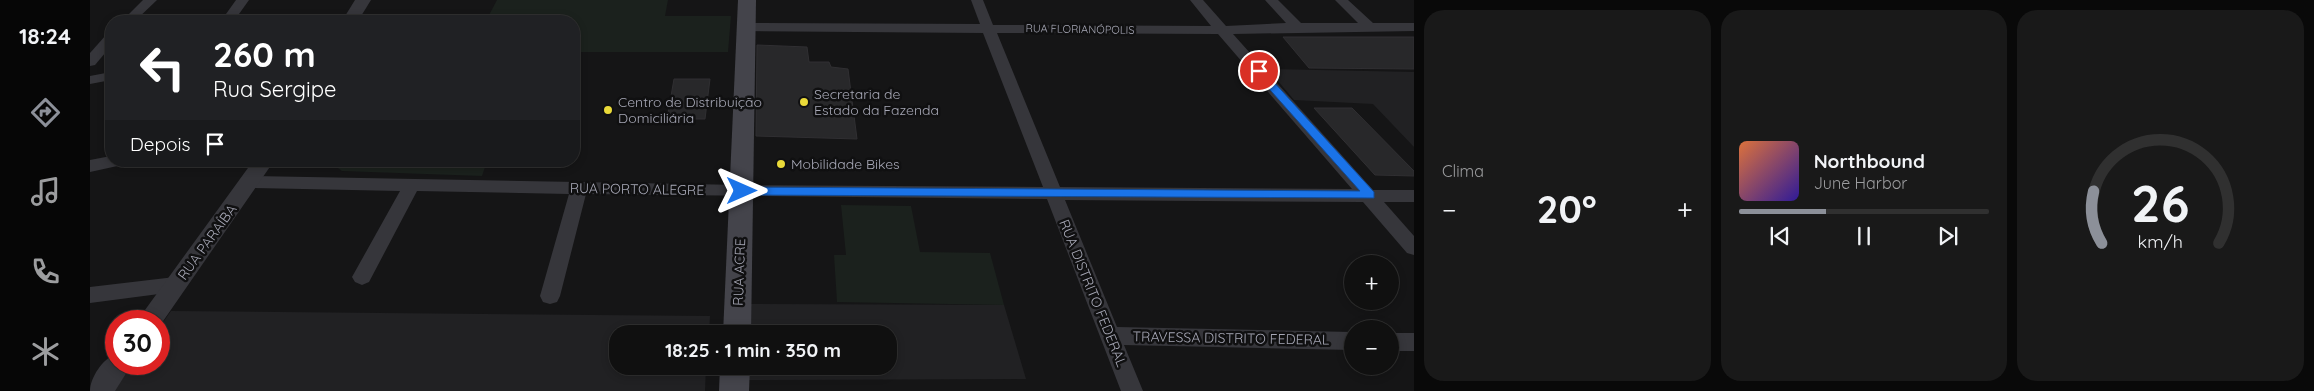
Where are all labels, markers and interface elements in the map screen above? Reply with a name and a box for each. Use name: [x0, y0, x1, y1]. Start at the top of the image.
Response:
street label: RUA FLORIANÓPOLIS: [1025, 21, 1135, 37]
text: 18:24: [19, 22, 71, 50]
text: 260 m: [213, 32, 316, 76]
icon: left: [130, 35, 195, 100]
pin: [1238, 50, 1280, 92]
icon: arrive: [1245, 57, 1273, 85]
text: Rua Sergipe: [213, 75, 337, 103]
place label: Secretaria de Estado da Fazenda: [814, 85, 939, 119]
place label: Centro de Distribuição Domiciliária: [618, 93, 762, 127]
icon: directions: [28, 95, 63, 130]
marker: Secretaria de Estado da Fazenda: [798, 96, 810, 108]
marker: Centro de Distribuição Domiciliária: [602, 104, 614, 116]
icon: arrive: [201, 130, 229, 158]
text: Depois: [130, 132, 191, 156]
text: Northbound: [1814, 149, 1925, 173]
place label: Mobilidade Bikes: [791, 155, 900, 173]
marker: Mobilidade Bikes: [775, 158, 787, 170]
text: Clima: [1442, 161, 1484, 181]
position arrow: [715, 164, 767, 216]
text: 26: [2131, 170, 2190, 235]
text: June Harbor: [1814, 173, 1907, 193]
icon: music: [28, 174, 63, 209]
street label: RUA PORTO ALEGRE: [570, 179, 704, 199]
text: 20°: [1537, 185, 1597, 233]
text: −: [1442, 192, 1457, 227]
text: +: [1677, 192, 1693, 227]
street label: RUA PARAÍBA: [174, 201, 240, 283]
street label: RUA DISTRITO FEDERAL: [1055, 217, 1131, 370]
icon: previous: [1766, 222, 1794, 250]
icon: pause: [1850, 222, 1878, 250]
icon: next: [1934, 222, 1962, 250]
text: km/h: [2138, 230, 2183, 252]
street label: RUA ACRE: [729, 238, 749, 306]
icon: phone: [28, 254, 63, 289]
map controls: [1344, 255, 1399, 375]
button: +: [1344, 255, 1399, 310]
speed limit sign: 30: [105, 310, 170, 375]
button: −: [1344, 320, 1399, 375]
street label: TRAVESSA DISTRITO FEDERAL: [1132, 327, 1330, 349]
icon: climate: [28, 334, 63, 369]
text: 18:25 · 1 min · 350 m: [665, 338, 841, 362]

